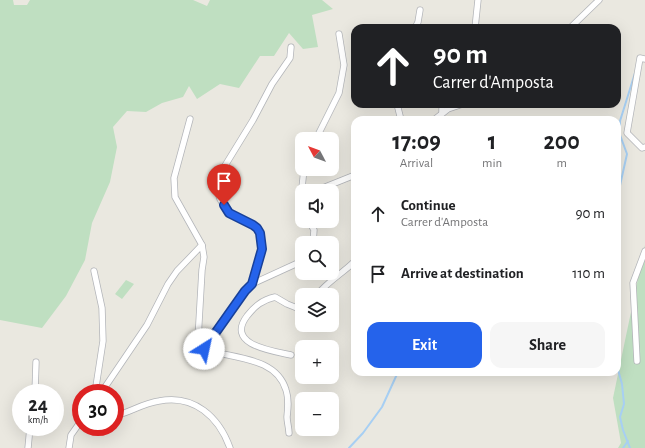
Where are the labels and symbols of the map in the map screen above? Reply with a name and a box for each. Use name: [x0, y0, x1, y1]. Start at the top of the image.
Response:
north arrow: [295, 132, 339, 176]
pin: [207, 164, 241, 205]
position arrow: [183, 328, 225, 370]
speed limit sign: 30: [72, 384, 124, 436]

